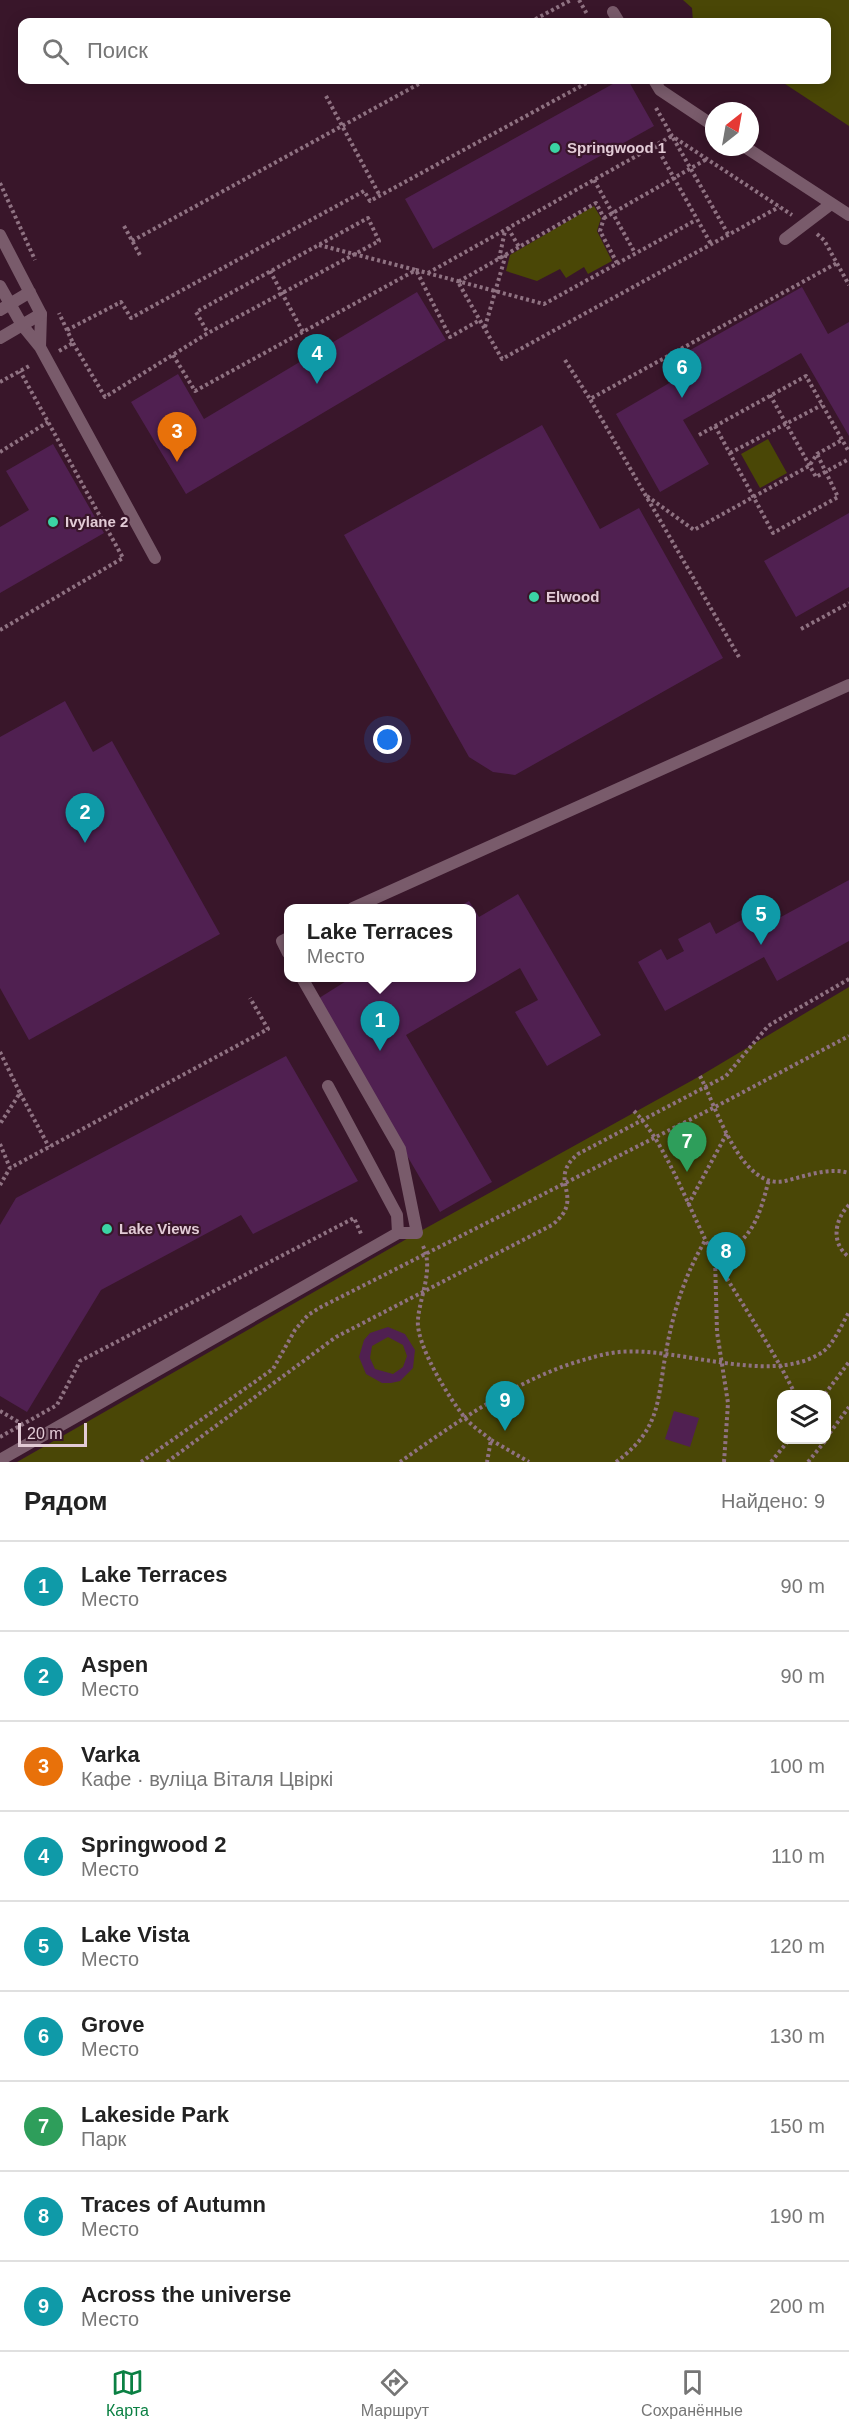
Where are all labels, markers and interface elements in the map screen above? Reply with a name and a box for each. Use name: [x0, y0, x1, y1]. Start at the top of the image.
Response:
search box: [18, 18, 831, 84]
icon: search: [39, 35, 72, 68]
text: Поиск: [87, 38, 148, 63]
north arrow: [705, 102, 759, 156]
place label: Springwood 1: [567, 139, 666, 156]
marker: Springwood 1: [548, 141, 562, 155]
pin: 4: [298, 334, 336, 384]
pin: 6: [662, 348, 702, 398]
pin: 3: [158, 412, 196, 462]
place label: Ivylane 2: [65, 513, 128, 530]
marker: Ivylane 2: [46, 515, 60, 529]
place label: Elwood: [546, 588, 599, 605]
marker: Elwood: [527, 590, 541, 604]
your location: [373, 725, 402, 754]
pin: 2: [66, 794, 104, 843]
pin: 5: [742, 896, 780, 945]
popup: [284, 904, 476, 982]
text: Lake Terraces: [307, 919, 453, 944]
text: Место: [307, 945, 365, 967]
pin: 1: [360, 1002, 400, 1051]
pin: 7: [668, 1122, 706, 1172]
place label: Lake Views: [119, 1220, 200, 1237]
marker: Lake Views: [100, 1222, 114, 1236]
pin: 8: [706, 1232, 746, 1282]
pin: 9: [486, 1382, 524, 1431]
map controls: [777, 1390, 831, 1444]
button: layers: [777, 1390, 831, 1444]
scale bar: [18, 1420, 87, 1448]
text: 20 m: [27, 1425, 63, 1442]
text: Рядом: [24, 1486, 107, 1516]
text: Найдено: 9: [721, 1490, 825, 1512]
text: Lake Terraces: [81, 1562, 227, 1587]
text: 1: [38, 1575, 49, 1597]
text: 90 m: [781, 1575, 825, 1597]
text: Место: [81, 1588, 139, 1610]
text: Aspen: [81, 1652, 148, 1677]
text: 2: [38, 1665, 49, 1687]
text: 90 m: [781, 1665, 825, 1687]
text: Место: [81, 1678, 139, 1700]
text: Varka: [81, 1742, 140, 1767]
text: 3: [38, 1755, 49, 1777]
text: 100 m: [769, 1755, 825, 1777]
text: Кафе · вуліца Віталя Цвіркі: [81, 1768, 333, 1790]
text: Springwood 2: [81, 1832, 226, 1857]
text: 4: [38, 1845, 49, 1867]
text: 110 m: [771, 1845, 825, 1867]
text: Место: [81, 1858, 139, 1880]
text: Lake Vista: [81, 1922, 189, 1947]
text: 5: [38, 1935, 49, 1957]
text: 120 m: [769, 1935, 825, 1957]
text: Место: [81, 1948, 139, 1970]
text: Grove: [81, 2012, 145, 2037]
text: 6: [38, 2025, 49, 2047]
text: 130 m: [769, 2025, 825, 2047]
text: Место: [81, 2038, 139, 2060]
text: Lakeside Park: [81, 2102, 229, 2127]
text: 7: [38, 2115, 49, 2137]
text: 150 m: [769, 2115, 825, 2137]
text: Парк: [81, 2128, 126, 2150]
text: Traces of Autumn: [81, 2192, 266, 2217]
text: 8: [38, 2205, 49, 2227]
text: 190 m: [769, 2205, 825, 2227]
text: Место: [81, 2218, 139, 2240]
text: Across the universe: [81, 2282, 291, 2307]
text: 9: [38, 2295, 49, 2317]
text: 200 m: [769, 2295, 825, 2317]
text: Место: [81, 2308, 139, 2330]
tab: Карта: [106, 2366, 149, 2420]
tab: Маршрут: [361, 2366, 429, 2420]
tab: Сохранённые: [641, 2366, 743, 2420]

